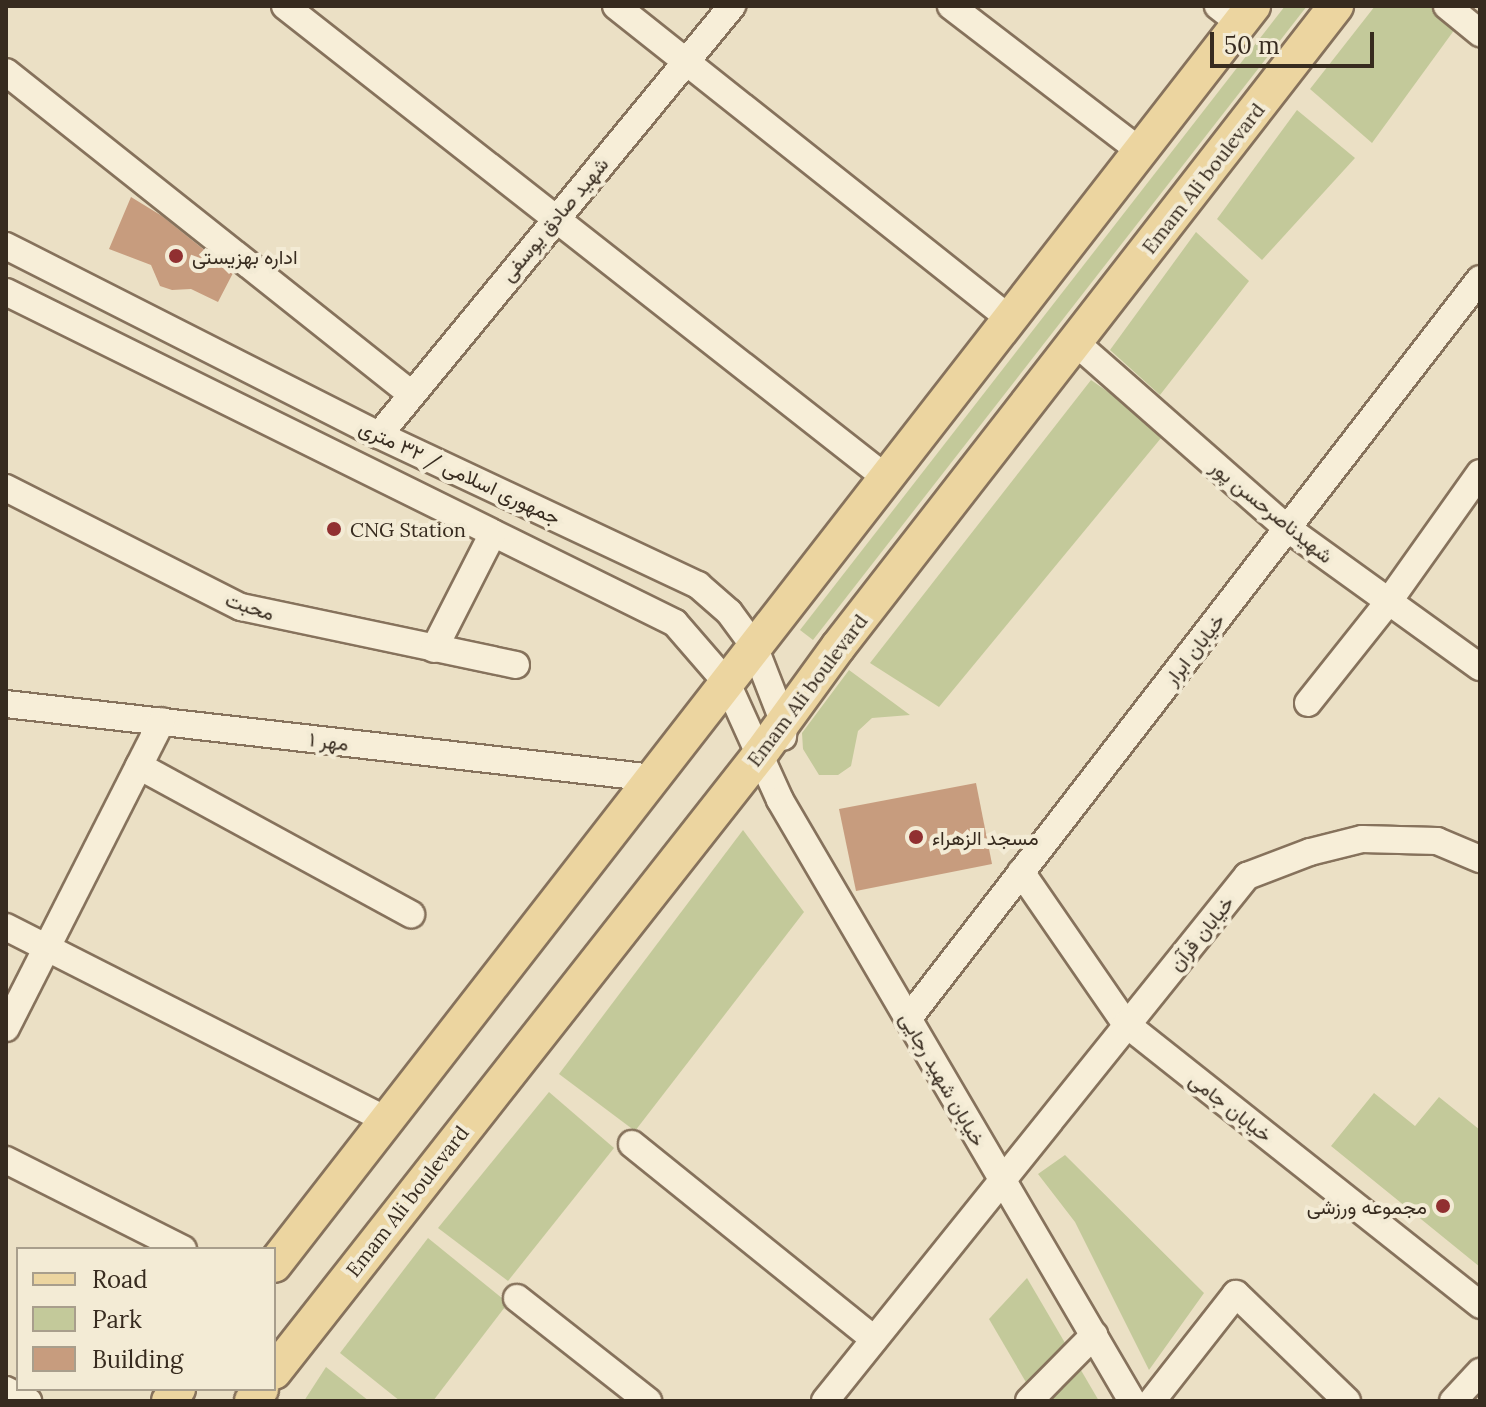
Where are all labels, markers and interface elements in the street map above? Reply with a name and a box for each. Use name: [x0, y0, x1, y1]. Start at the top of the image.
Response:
scale bar: [1214, 16, 1378, 66]
text: 50 m: [1224, 30, 1280, 61]
street label: Emam Ali boulevard: [1137, 98, 1269, 258]
street label: شهید صادق یوسفی: [495, 152, 613, 286]
place label: اداره بهزیستی: [192, 244, 298, 268]
marker: اداره بهزیستی: [167, 247, 185, 265]
street label: جمهوری اسلامی / ۳۲ متری: [356, 415, 564, 529]
street label: شهیدناصرحسن پور: [1206, 454, 1338, 568]
place label: CNG Station: [350, 517, 466, 541]
marker: CNG Station: [325, 520, 343, 538]
street label: محبت: [223, 587, 277, 625]
street label: خیابان ابرار: [1159, 608, 1229, 690]
street label: Emam Ali boulevard: [742, 609, 872, 771]
street label: مهر ۱: [308, 727, 350, 755]
place label: مسجد الزهراء: [932, 825, 1039, 849]
marker: مسجد الزهراء: [907, 828, 925, 846]
street label: خیابان قرآن: [1164, 891, 1238, 975]
street label: خیابان شهید رجایی: [895, 1008, 991, 1150]
street label: خیابان جامی: [1185, 1067, 1277, 1147]
street label: Emam Ali boulevard: [341, 1121, 473, 1281]
place label: مجموعه ورزشی: [1307, 1194, 1427, 1218]
marker: مجموعه ورزشی: [1434, 1197, 1452, 1215]
legend: [16, 1247, 276, 1391]
text: Road: [92, 1264, 148, 1295]
text: Park: [92, 1304, 142, 1335]
text: Building: [92, 1344, 183, 1375]

